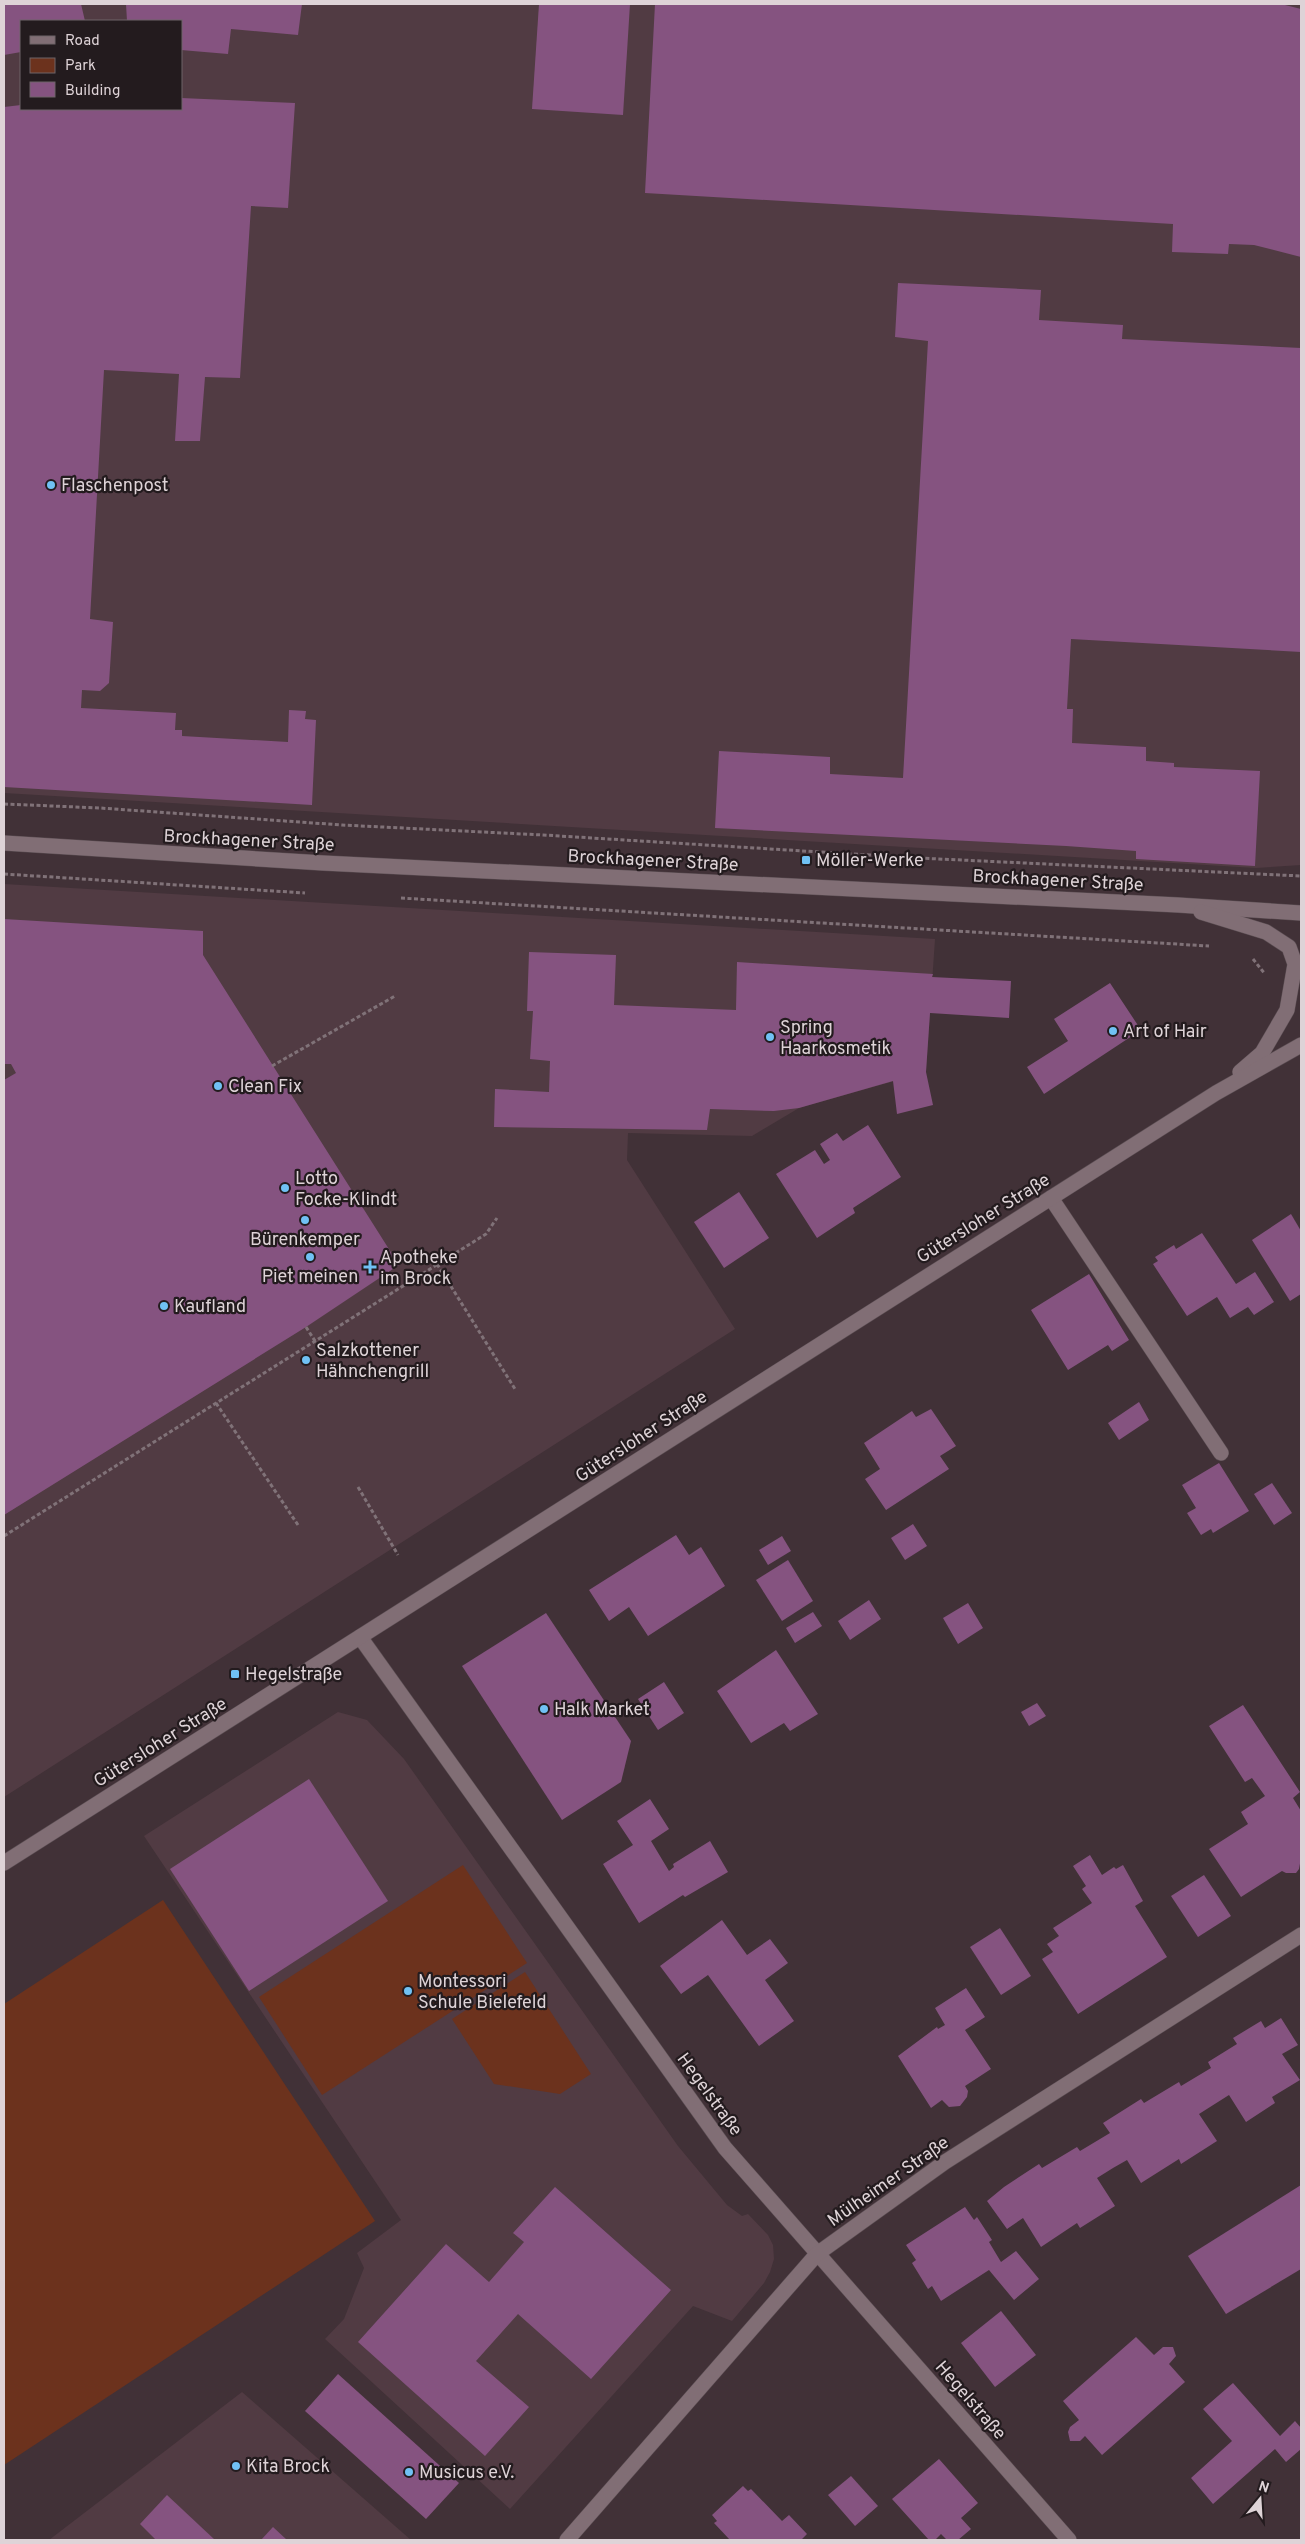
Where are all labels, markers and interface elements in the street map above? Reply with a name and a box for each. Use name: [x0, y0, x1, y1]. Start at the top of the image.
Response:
legend: [20, 20, 182, 110]
text: Road: [65, 32, 100, 51]
text: Park: [65, 57, 96, 76]
text: Building: [65, 82, 120, 101]
place label: Flaschenpost: [61, 475, 169, 498]
marker: Flaschenpost: [45, 479, 57, 491]
street label: Brockhagener Straße: [163, 826, 335, 857]
street label: Brockhagener Straße: [567, 846, 739, 877]
place label: Möller-Werke: [816, 850, 924, 873]
marker: Möller-Werke: [800, 854, 812, 866]
street label: Brockhagener Straße: [972, 866, 1144, 897]
place label: Spring Haarkosmetik: [780, 1017, 891, 1061]
place label: Art of Hair: [1123, 1021, 1207, 1044]
marker: Art of Hair: [1107, 1025, 1119, 1037]
marker: Spring Haarkosmetik: [764, 1031, 776, 1043]
place label: Clean Fix: [228, 1076, 302, 1099]
marker: Clean Fix: [212, 1080, 224, 1092]
place label: Lotto Focke-Klindt: [295, 1168, 397, 1212]
street label: Gütersloher Straße: [913, 1169, 1055, 1270]
marker: Lotto Focke-Klindt: [279, 1182, 291, 1194]
marker: Bürenkemper: [299, 1214, 311, 1226]
place label: Bürenkemper: [250, 1229, 360, 1252]
place label: Apotheke im Brock: [380, 1247, 458, 1291]
marker: Piet meinen: [304, 1251, 316, 1263]
marker: Apotheke im Brock: [364, 1261, 376, 1273]
place label: Piet meinen: [262, 1266, 358, 1289]
place label: Kaufland: [174, 1296, 246, 1319]
marker: Kaufland: [158, 1300, 170, 1312]
place label: Salzkottener Hähnchengrill: [316, 1340, 429, 1384]
marker: Salzkottener Hähnchengrill: [300, 1354, 312, 1366]
street label: Gütersloher Straße: [571, 1386, 712, 1489]
place label: Hegelstraße: [245, 1664, 342, 1687]
marker: Hegelstraße: [229, 1668, 241, 1680]
street label: Gütersloher Straße: [90, 1693, 232, 1794]
place label: Halk Market: [554, 1699, 650, 1722]
marker: Halk Market: [538, 1703, 550, 1715]
place label: Montessori Schule Bielefeld: [418, 1971, 547, 2015]
marker: Montessori Schule Bielefeld: [402, 1985, 414, 1997]
street label: Hegelstraße: [671, 2049, 747, 2141]
street label: Mülheimer Straße: [824, 2132, 954, 2233]
street label: Hegelstraße: [929, 2357, 1010, 2445]
place label: Kita Brock: [246, 2456, 330, 2479]
marker: Kita Brock: [230, 2460, 242, 2472]
place label: Musicus e.V.: [419, 2462, 514, 2485]
marker: Musicus e.V.: [403, 2466, 415, 2478]
north arrow: [1235, 2474, 1285, 2524]
text: N: [1256, 2478, 1271, 2498]

